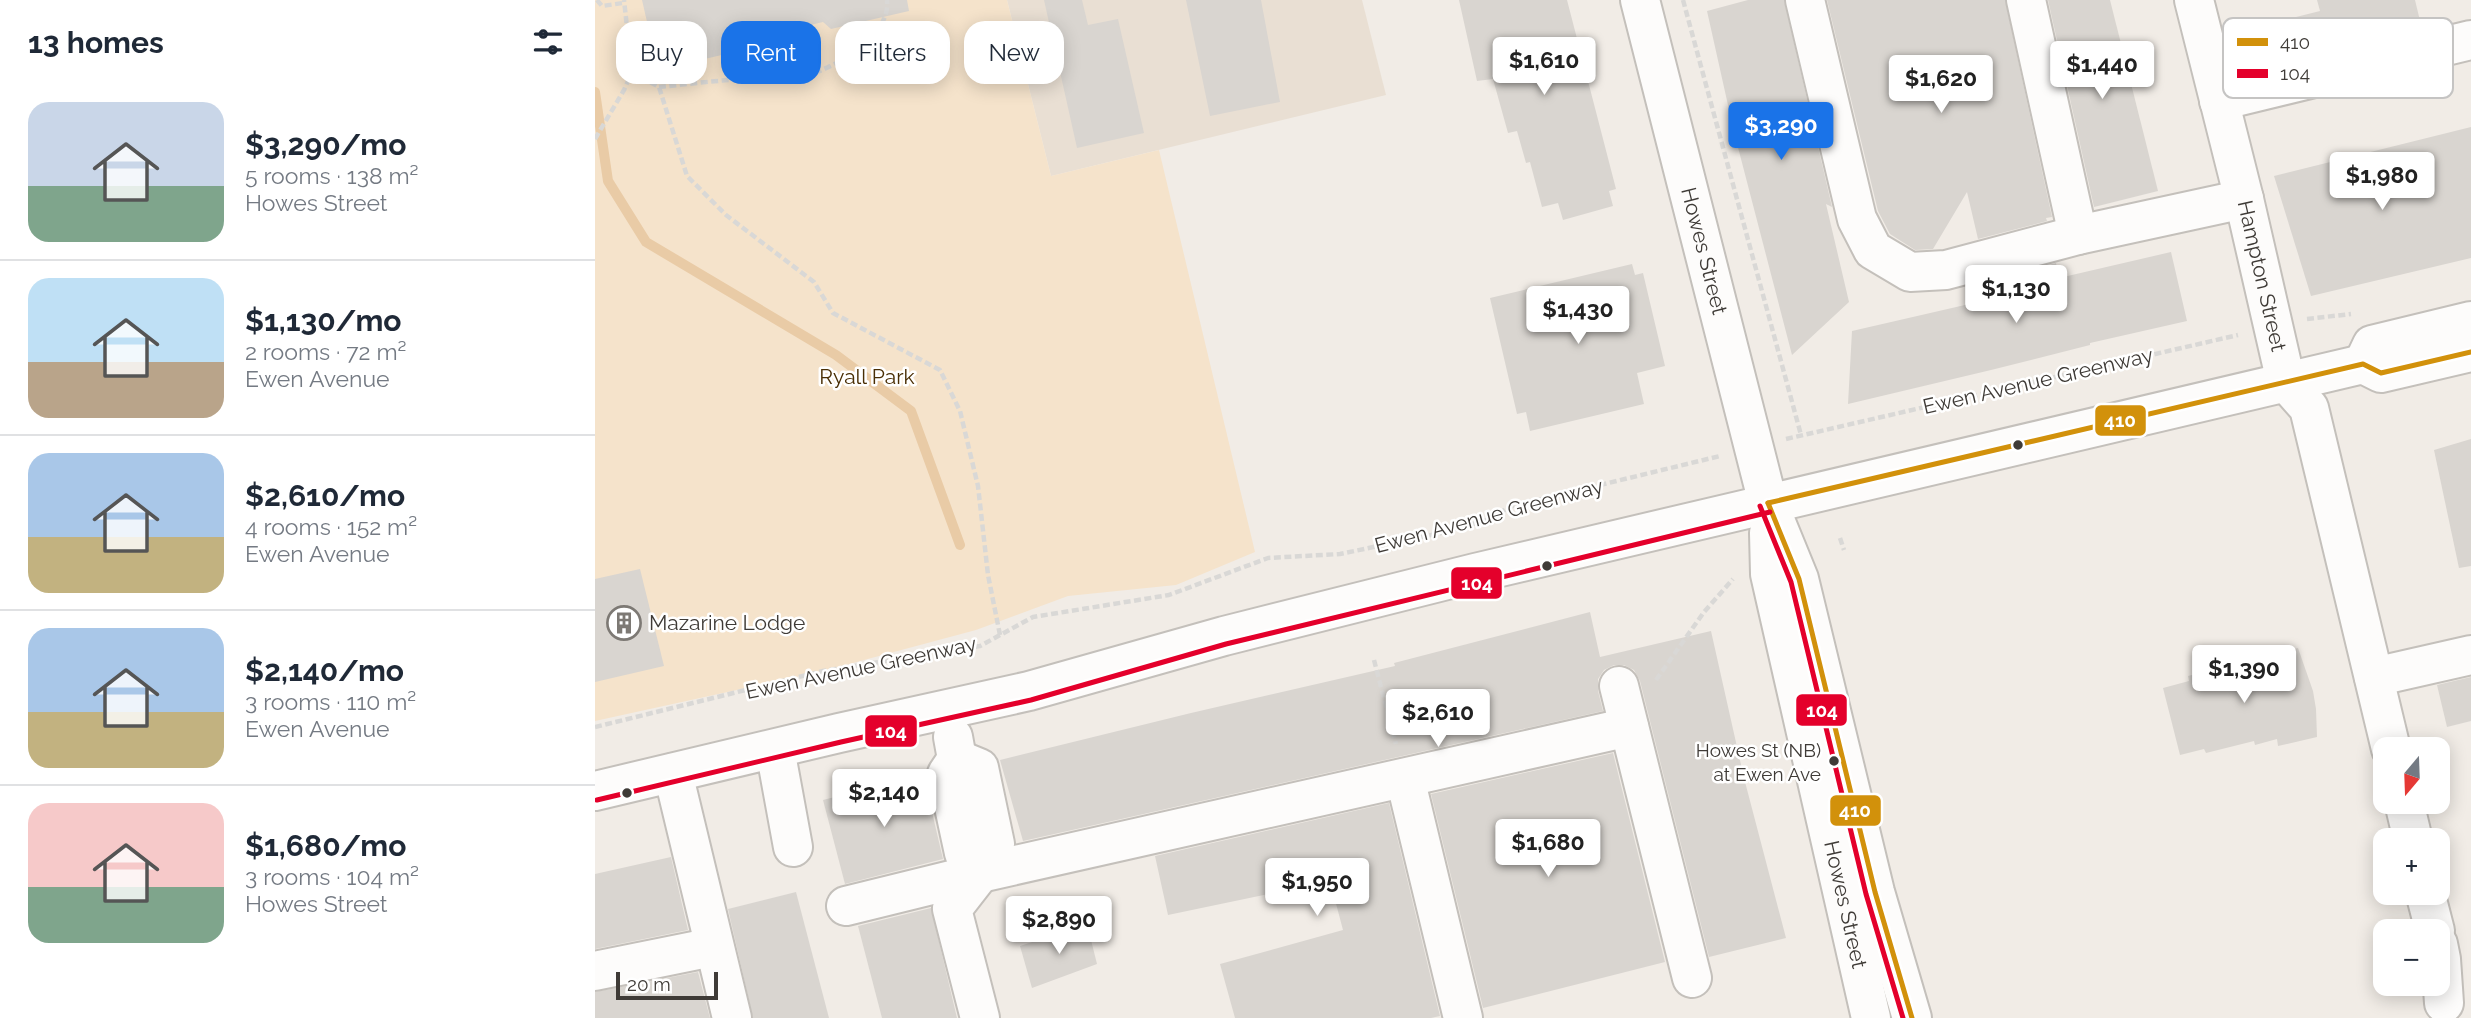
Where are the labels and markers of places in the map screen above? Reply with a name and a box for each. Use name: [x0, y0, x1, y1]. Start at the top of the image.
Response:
pin: $1,610: [1487, 38, 1601, 97]
pin: $1,440: [2045, 42, 2159, 101]
pin: $1,620: [1884, 55, 1998, 115]
pin: $3,290: [1724, 102, 1838, 162]
pin: $1,980: [2325, 152, 2439, 212]
pin: $1,130: [1959, 266, 2073, 325]
pin: $1,430: [1521, 286, 1635, 346]
unlabelled marker: [2011, 438, 2025, 452]
unlabelled marker: [1540, 559, 1554, 573]
building icon: Mazarine Lodge: [605, 604, 643, 642]
place label: Mazarine Lodge: [649, 610, 805, 635]
pin: $1,390: [2187, 646, 2301, 705]
pin: $2,610: [1381, 690, 1495, 749]
place label: Howes St (NB) at Ewen Ave: [1696, 739, 1821, 785]
marker: Howes St (NB) at Ewen Ave: [1827, 754, 1841, 768]
pin: $2,140: [827, 770, 941, 829]
unlabelled marker: [620, 786, 634, 800]
pin: $1,680: [1491, 820, 1605, 879]
pin: $1,950: [1260, 858, 1374, 918]
pin: $2,890: [1002, 897, 1116, 956]

